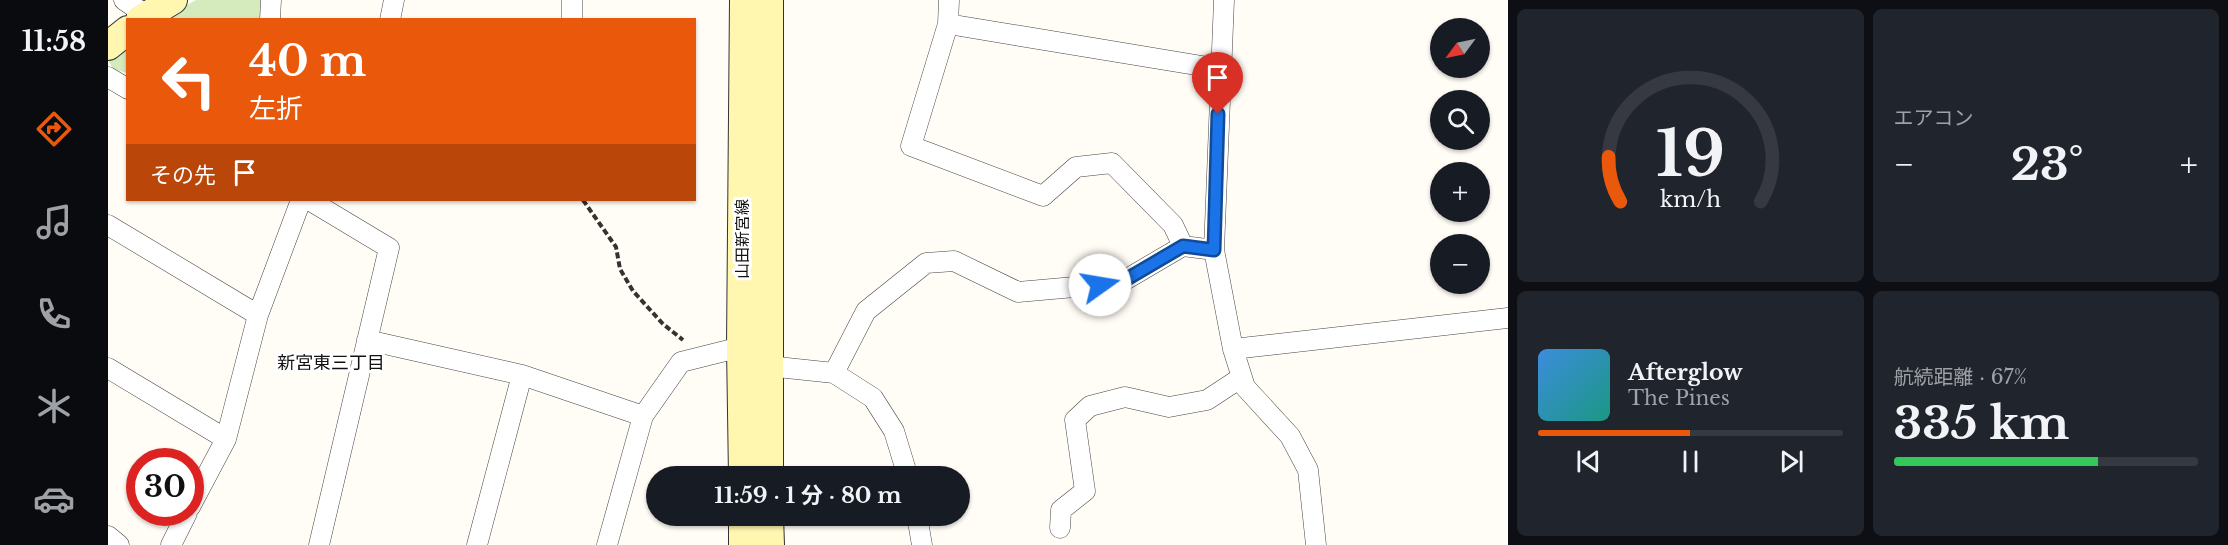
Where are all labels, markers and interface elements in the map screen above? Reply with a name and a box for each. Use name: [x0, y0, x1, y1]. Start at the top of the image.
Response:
north arrow: [1430, 18, 1490, 78]
map controls: [1430, 18, 1490, 294]
text: 11:58: [22, 25, 86, 58]
text: 40 m: [249, 35, 366, 87]
icon: left: [150, 42, 228, 120]
pin: [1192, 52, 1243, 114]
icon: arrive: [1201, 61, 1234, 94]
button: search: [1430, 90, 1490, 150]
text: 左折: [249, 92, 303, 125]
text: エアコン: [1894, 106, 1974, 130]
icon: directions: [33, 108, 75, 150]
text: 19: [1656, 115, 1725, 193]
text: 23°: [2011, 136, 2084, 192]
text: −: [1894, 144, 1914, 185]
text: +: [2180, 144, 2198, 185]
icon: arrive: [228, 156, 261, 189]
text: その先: [150, 162, 216, 189]
button: +: [1430, 162, 1490, 222]
text: km/h: [1660, 187, 1721, 214]
street label: 山田新宮線: [732, 199, 752, 279]
icon: music: [33, 201, 75, 243]
button: −: [1430, 234, 1490, 294]
position arrow: [1068, 253, 1132, 317]
icon: phone: [33, 293, 75, 335]
district label: 新宮東三丁目: [277, 352, 385, 374]
text: Afterglow: [1628, 359, 1743, 386]
text: 航続距離 · 67%: [1894, 365, 2027, 389]
icon: climate: [33, 385, 75, 427]
text: The Pines: [1628, 386, 1730, 410]
text: 335 km: [1894, 395, 2069, 451]
icon: previous: [1572, 445, 1605, 478]
icon: pause: [1674, 445, 1707, 478]
icon: next: [1775, 445, 1808, 478]
speed limit sign: 30: [126, 448, 204, 526]
icon: car: [33, 478, 75, 520]
text: 11:59 · 1 分 · 80 m: [714, 482, 902, 509]

